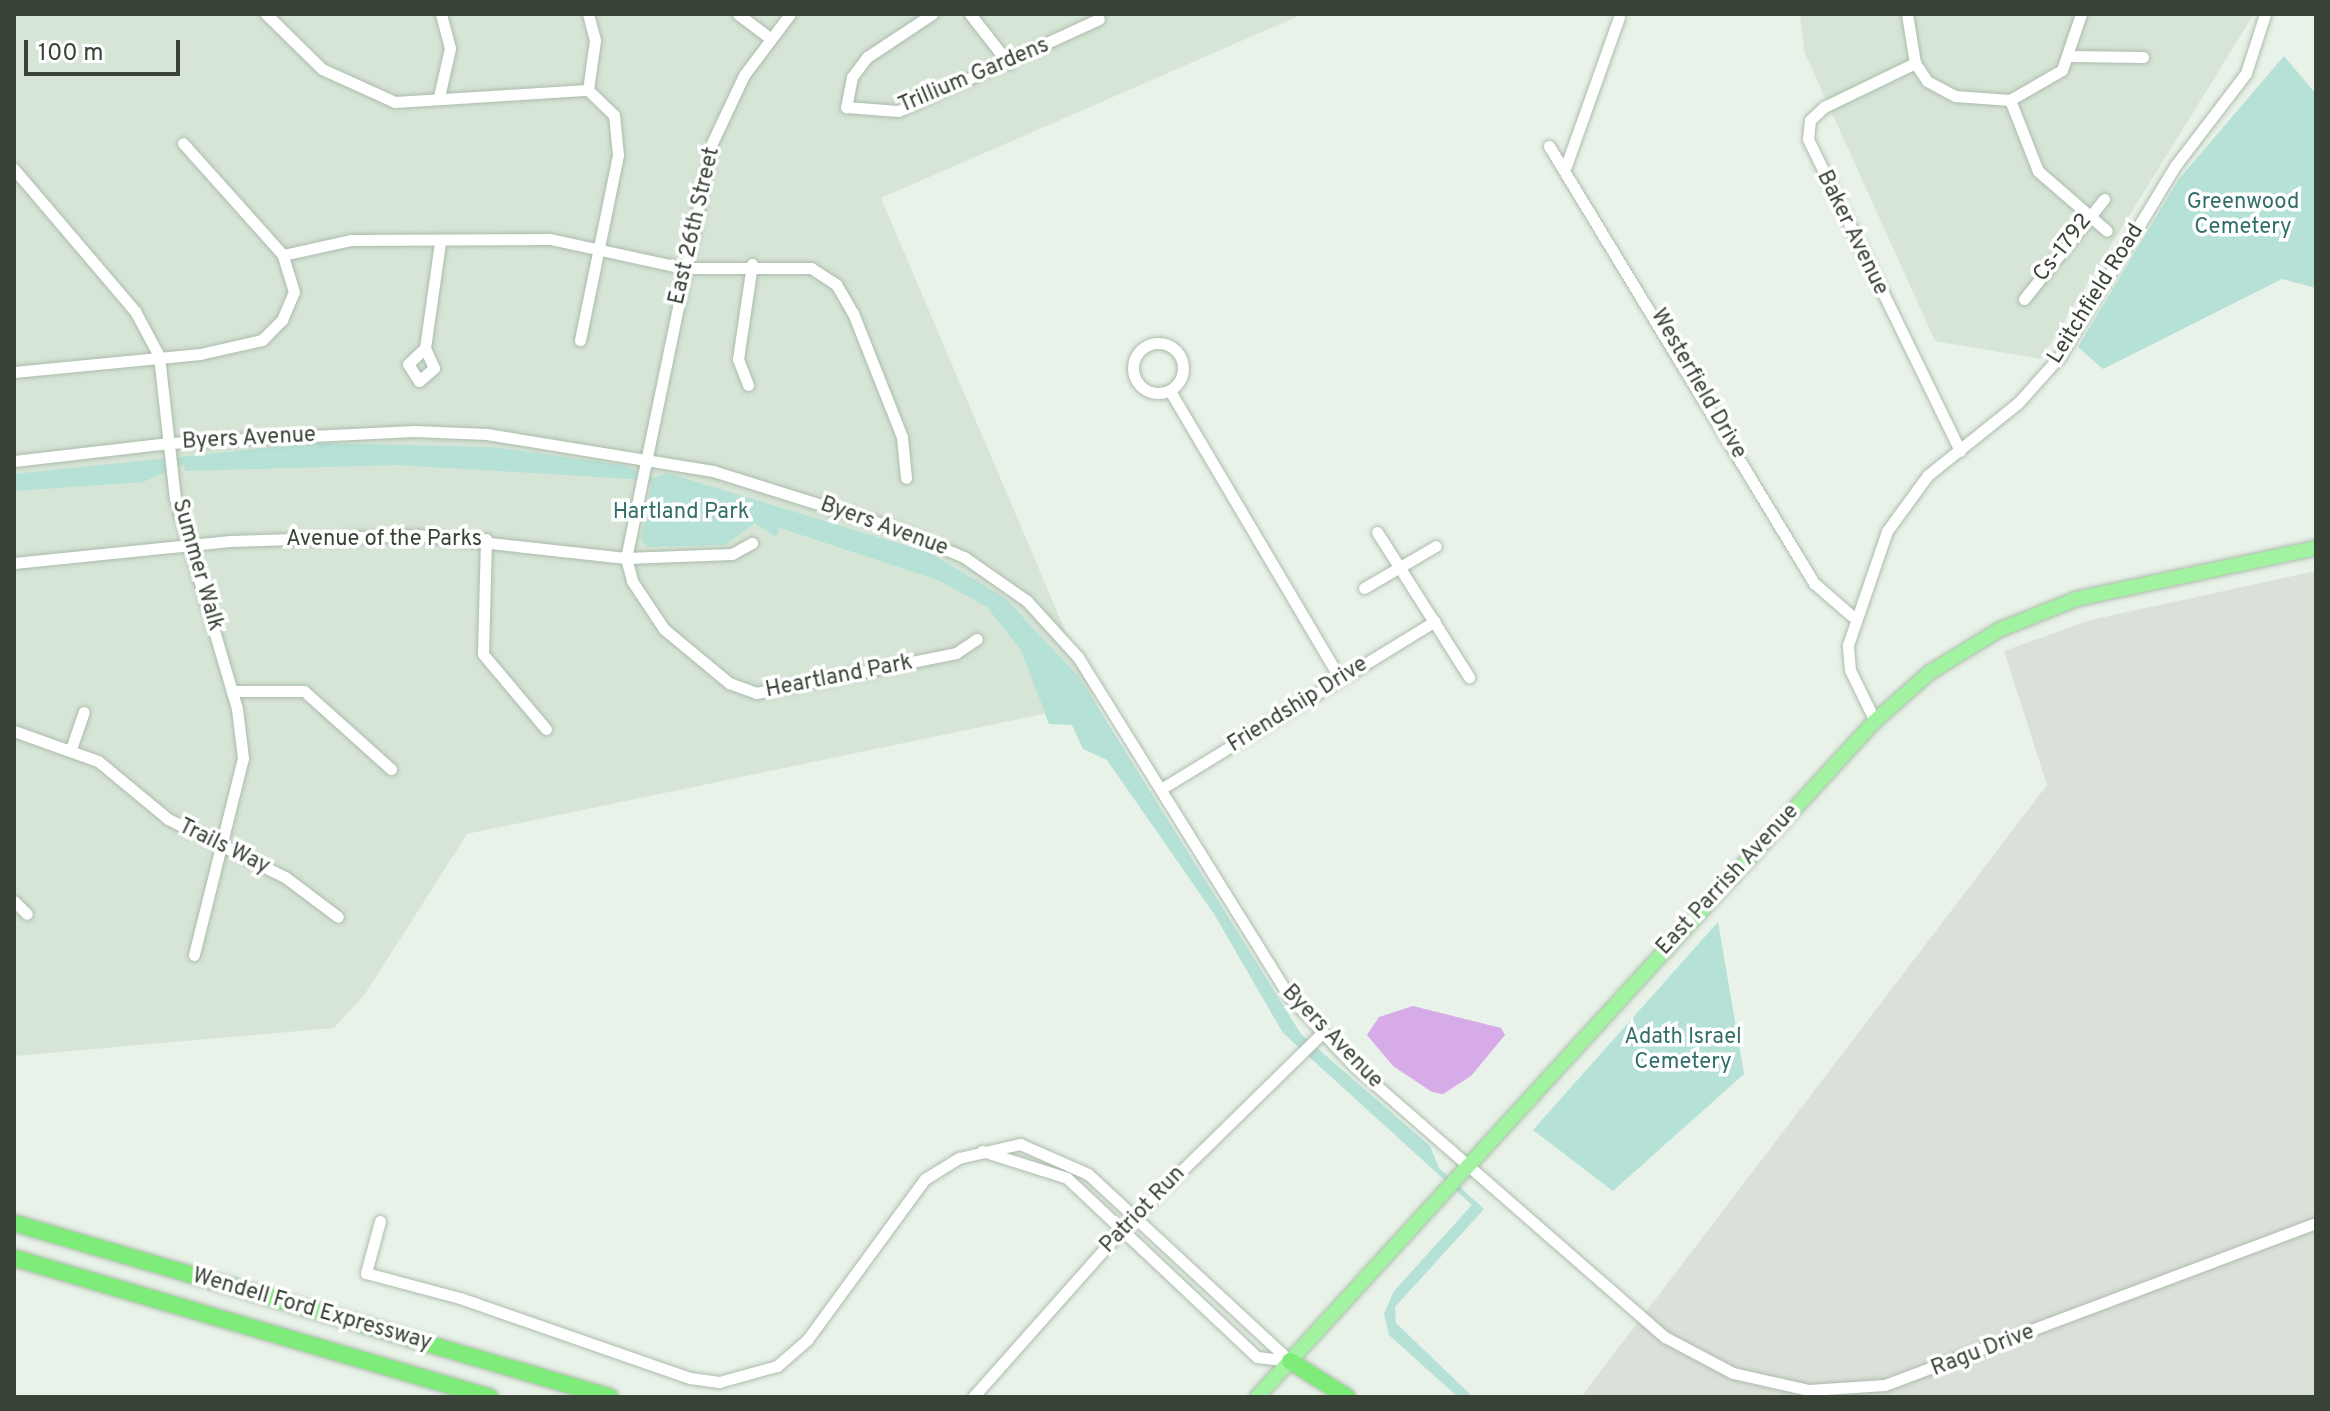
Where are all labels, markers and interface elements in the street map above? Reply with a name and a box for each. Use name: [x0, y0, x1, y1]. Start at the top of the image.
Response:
scale bar: [28, 24, 184, 74]
street label: Trillium Gardens: [895, 32, 1053, 120]
text: 100 m: [38, 39, 104, 69]
street label: East 26th Street: [664, 145, 726, 307]
street label: Baker Avenue: [1810, 166, 1894, 300]
park label: Greenwood Cemetery: [2187, 189, 2299, 240]
street label: Cs-1792: [2028, 209, 2098, 287]
street label: Leitchfield Road: [2042, 219, 2150, 369]
street label: Westerfield Drive: [1644, 304, 1752, 464]
street label: Byers Avenue: [181, 422, 317, 456]
street label: Byers Avenue: [816, 492, 952, 562]
street label: Summer Walk: [166, 496, 228, 634]
park label: Hartland Park: [613, 500, 749, 526]
street label: Avenue of the Parks: [286, 527, 482, 553]
street label: Heartland Park: [763, 650, 915, 704]
street label: Friendship Drive: [1223, 651, 1373, 759]
street label: East Parrish Avenue: [1651, 799, 1805, 961]
street label: Trails Way: [174, 814, 274, 880]
street label: Byers Avenue: [1276, 979, 1388, 1095]
park label: Adath Israel Cemetery: [1624, 1024, 1742, 1076]
street label: Patriot Run: [1095, 1161, 1191, 1259]
street label: Wendell Ford Expressway: [189, 1263, 435, 1357]
street label: Ragu Drive: [1928, 1319, 2038, 1383]

